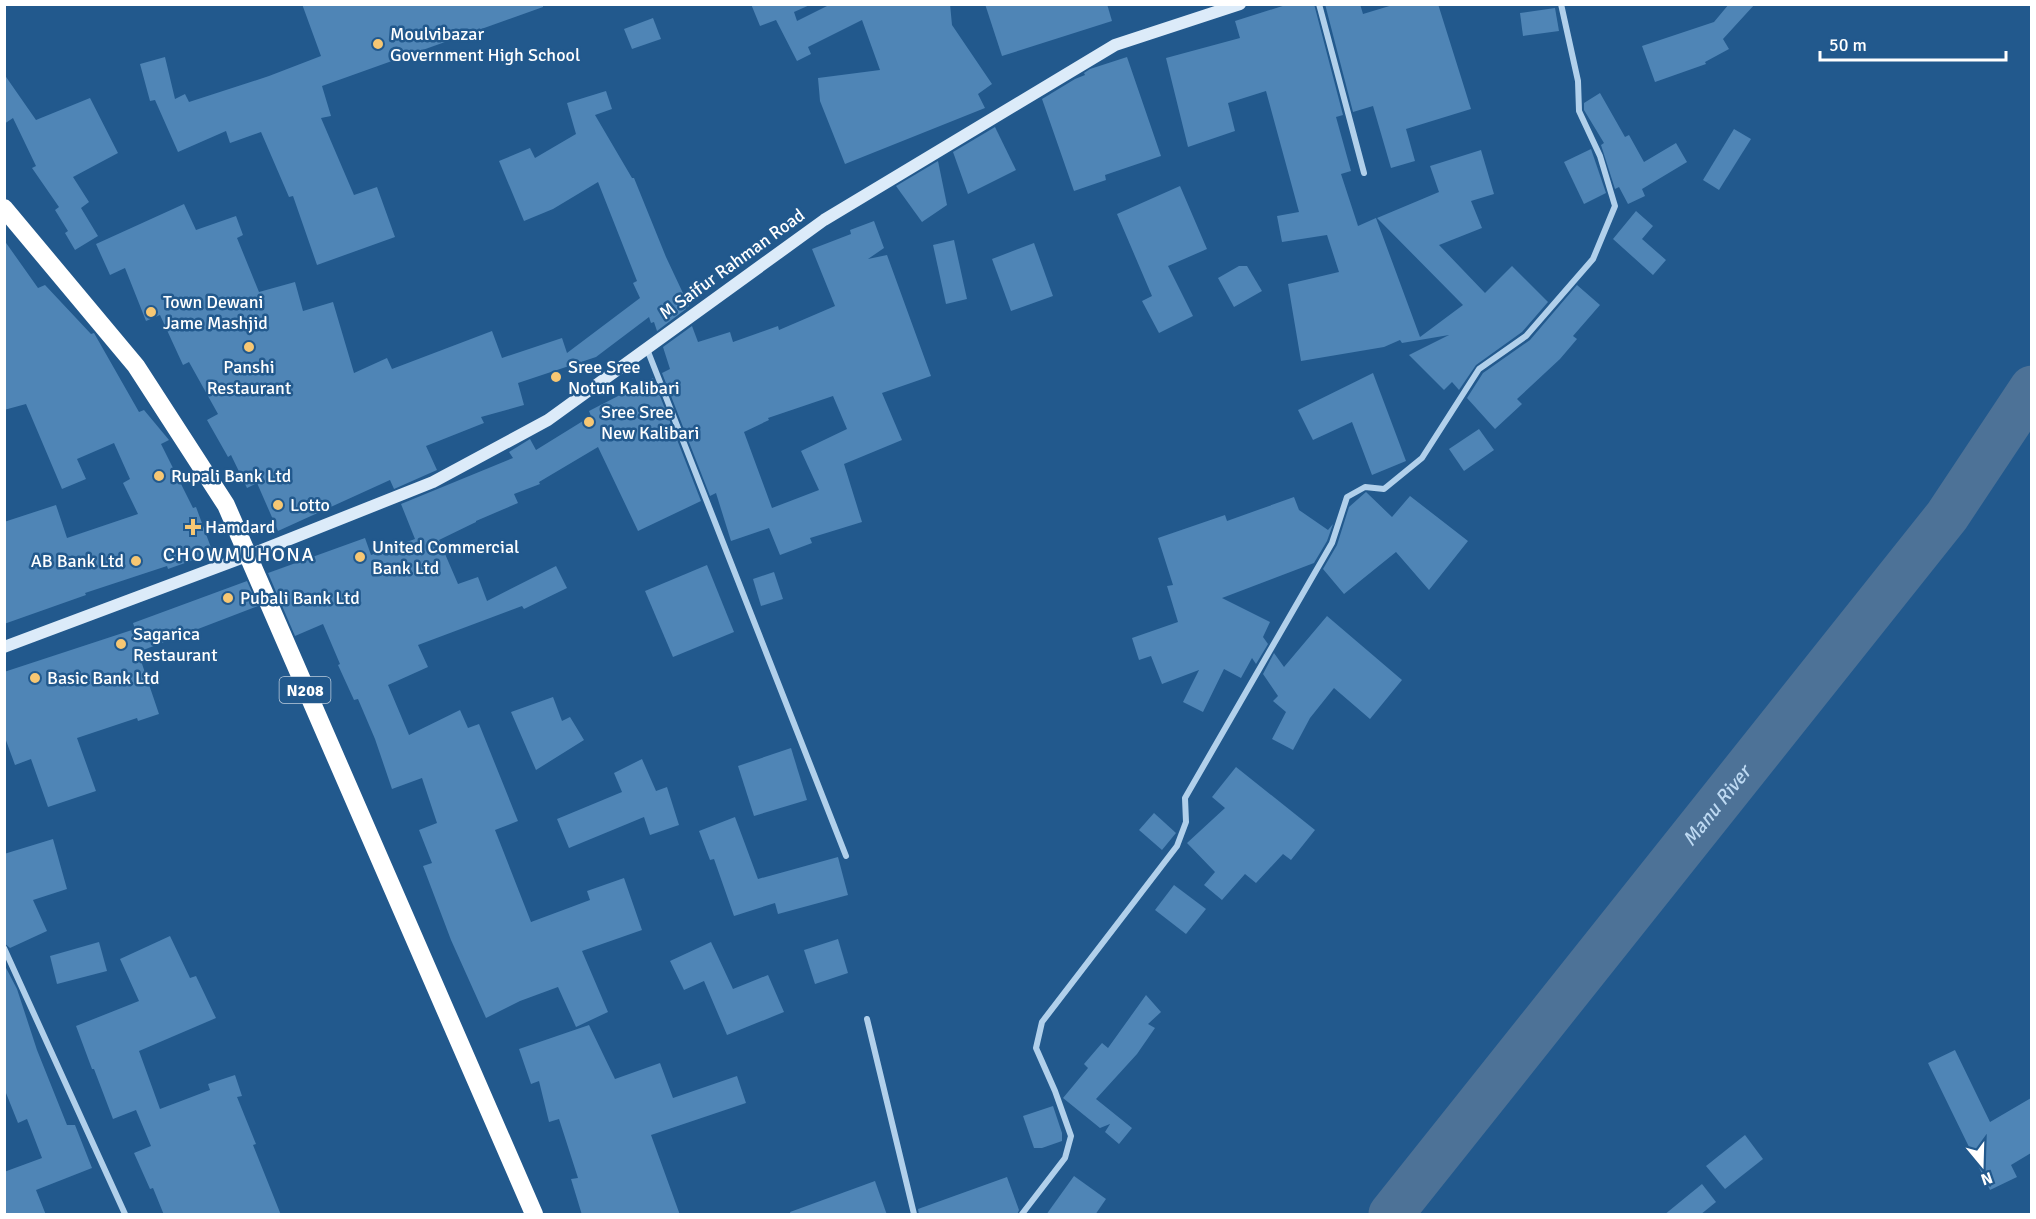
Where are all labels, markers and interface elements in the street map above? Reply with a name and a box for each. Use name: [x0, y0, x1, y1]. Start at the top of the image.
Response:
place label: Moulvibazar Government High School: [390, 23, 580, 66]
scale bar: [1820, 24, 2006, 62]
text: 50 m: [1829, 34, 1867, 56]
marker: Moulvibazar Government High School: [371, 37, 385, 51]
street label: M Saifur Rahman Road: [655, 204, 809, 324]
place label: Town Dewani Jame Mashjid: [163, 291, 268, 334]
marker: Town Dewani Jame Mashjid: [144, 305, 158, 319]
marker: Panshi Restaurant: [242, 340, 256, 354]
place label: Panshi Restaurant: [207, 356, 291, 399]
place label: Sree Sree Notun Kalibari: [568, 356, 680, 399]
marker: Sree Sree Notun Kalibari: [549, 370, 563, 384]
place label: Sree Sree New Kalibari: [601, 401, 699, 444]
marker: Sree Sree New Kalibari: [582, 415, 596, 429]
place label: Rupali Bank Ltd: [171, 465, 291, 487]
marker: Rupali Bank Ltd: [152, 469, 166, 483]
place label: Lotto: [290, 494, 330, 516]
marker: Lotto: [271, 498, 285, 512]
place label: Hamdard: [205, 516, 275, 538]
marker: Hamdard: [186, 520, 200, 534]
place label: United Commercial Bank Ltd: [372, 536, 519, 579]
district label: CHOWMUHONA: [163, 542, 315, 567]
place label: AB Bank Ltd: [31, 550, 124, 572]
marker: United Commercial Bank Ltd: [353, 550, 367, 564]
marker: AB Bank Ltd: [129, 554, 143, 568]
place label: Pubali Bank Ltd: [240, 587, 360, 609]
marker: Pubali Bank Ltd: [221, 591, 235, 605]
place label: Sagarica Restaurant: [133, 623, 217, 666]
marker: Sagarica Restaurant: [114, 637, 128, 651]
place label: Basic Bank Ltd: [47, 667, 160, 689]
marker: Basic Bank Ltd: [28, 671, 42, 685]
road number: N208: [280, 677, 330, 703]
water label: Manu River: [1677, 759, 1758, 851]
north arrow: [1952, 1135, 2012, 1195]
text: N: [1978, 1167, 1995, 1190]

